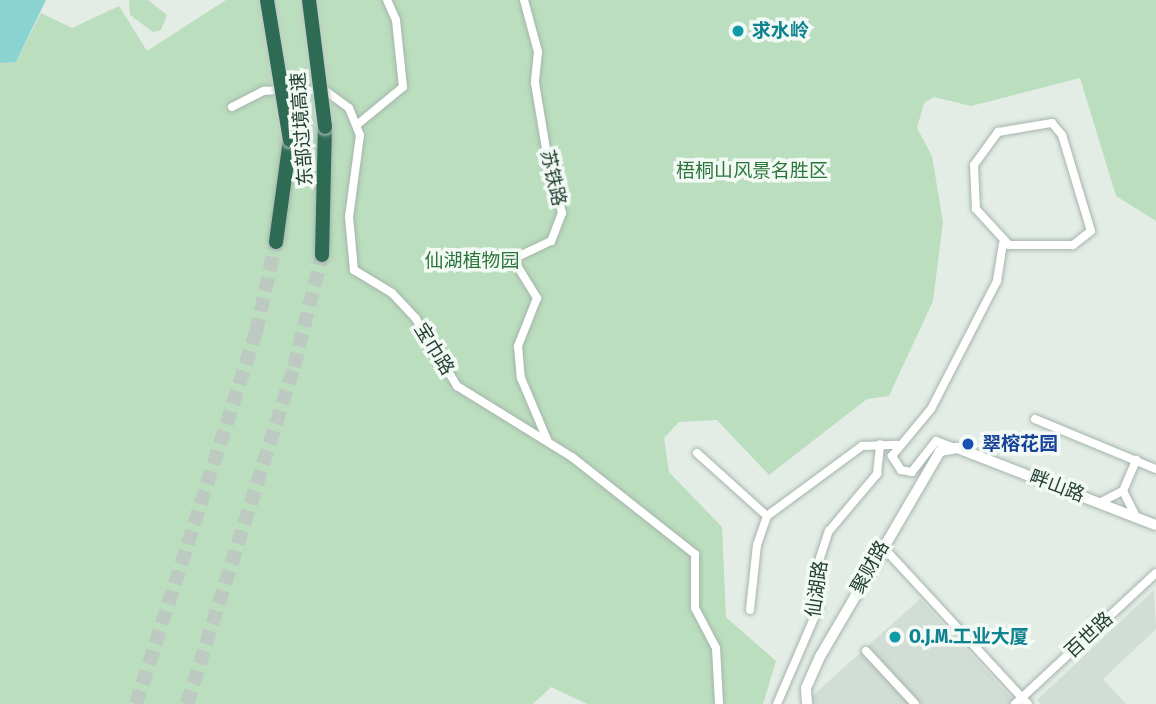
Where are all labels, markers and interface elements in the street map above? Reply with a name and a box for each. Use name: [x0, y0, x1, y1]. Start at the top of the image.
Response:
place label: 求水岭: [752, 20, 809, 42]
marker: 求水岭: [730, 23, 746, 39]
street label: 东部过境高速: [287, 71, 317, 187]
street label: 苏铁路: [535, 148, 571, 208]
park label: 梧桐山风景名胜区: [676, 160, 828, 182]
park label: 仙湖植物园: [425, 250, 519, 272]
street label: 宝巾路: [409, 319, 459, 379]
place label: 翠榕花园: [982, 433, 1058, 455]
marker: 翠榕花园: [960, 436, 976, 452]
street label: 畔山路: [1026, 465, 1088, 507]
street label: 聚财路: [846, 537, 894, 597]
street label: 仙湖路: [802, 559, 832, 619]
street label: 百世路: [1060, 607, 1118, 663]
place label: O.J.M.工业大厦: [909, 626, 1029, 648]
marker: O.J.M.工业大厦: [887, 629, 903, 645]

